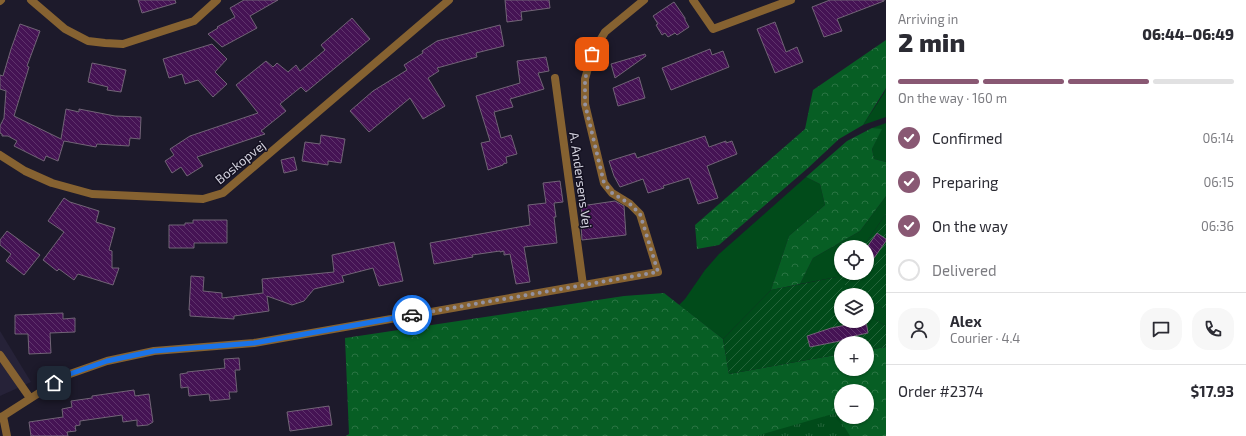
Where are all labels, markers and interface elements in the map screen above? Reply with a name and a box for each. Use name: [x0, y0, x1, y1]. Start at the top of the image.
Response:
text: Arriving in: [898, 11, 958, 27]
text: 06:44–06:49: [1142, 25, 1234, 43]
text: 2 min: [898, 26, 965, 57]
pin: [575, 37, 609, 71]
icon: bag: [581, 43, 603, 65]
text: On the way · 160 m: [898, 90, 1007, 106]
icon: check: [898, 127, 920, 149]
text: Confirmed: [932, 129, 1003, 147]
text: 06:14: [1202, 130, 1234, 146]
street label: A. Andersens Vej: [566, 131, 596, 229]
street label: Boskopvej: [212, 137, 268, 187]
icon: check: [898, 171, 920, 193]
text: Preparing: [932, 173, 998, 191]
text: 06:15: [1204, 174, 1234, 190]
icon: check: [898, 215, 920, 237]
text: On the way: [932, 217, 1008, 235]
text: 06:36: [1201, 218, 1234, 234]
map controls: [834, 240, 874, 424]
button: locate: [834, 240, 874, 280]
text: Delivered: [932, 261, 997, 279]
button: layers: [834, 288, 874, 328]
courier: [392, 295, 432, 335]
icon: car: [401, 304, 423, 326]
button: person: [898, 308, 940, 350]
button: chat: [1140, 308, 1182, 350]
button: phone: [1192, 308, 1234, 350]
text: Alex: [950, 312, 982, 330]
text: Courier · 4.4: [950, 330, 1020, 346]
button: +: [834, 336, 874, 376]
pin: [37, 366, 71, 400]
icon: home: [43, 372, 65, 394]
text: Order #2374: [898, 382, 984, 400]
text: $17.93: [1191, 382, 1234, 400]
button: −: [834, 384, 874, 424]

